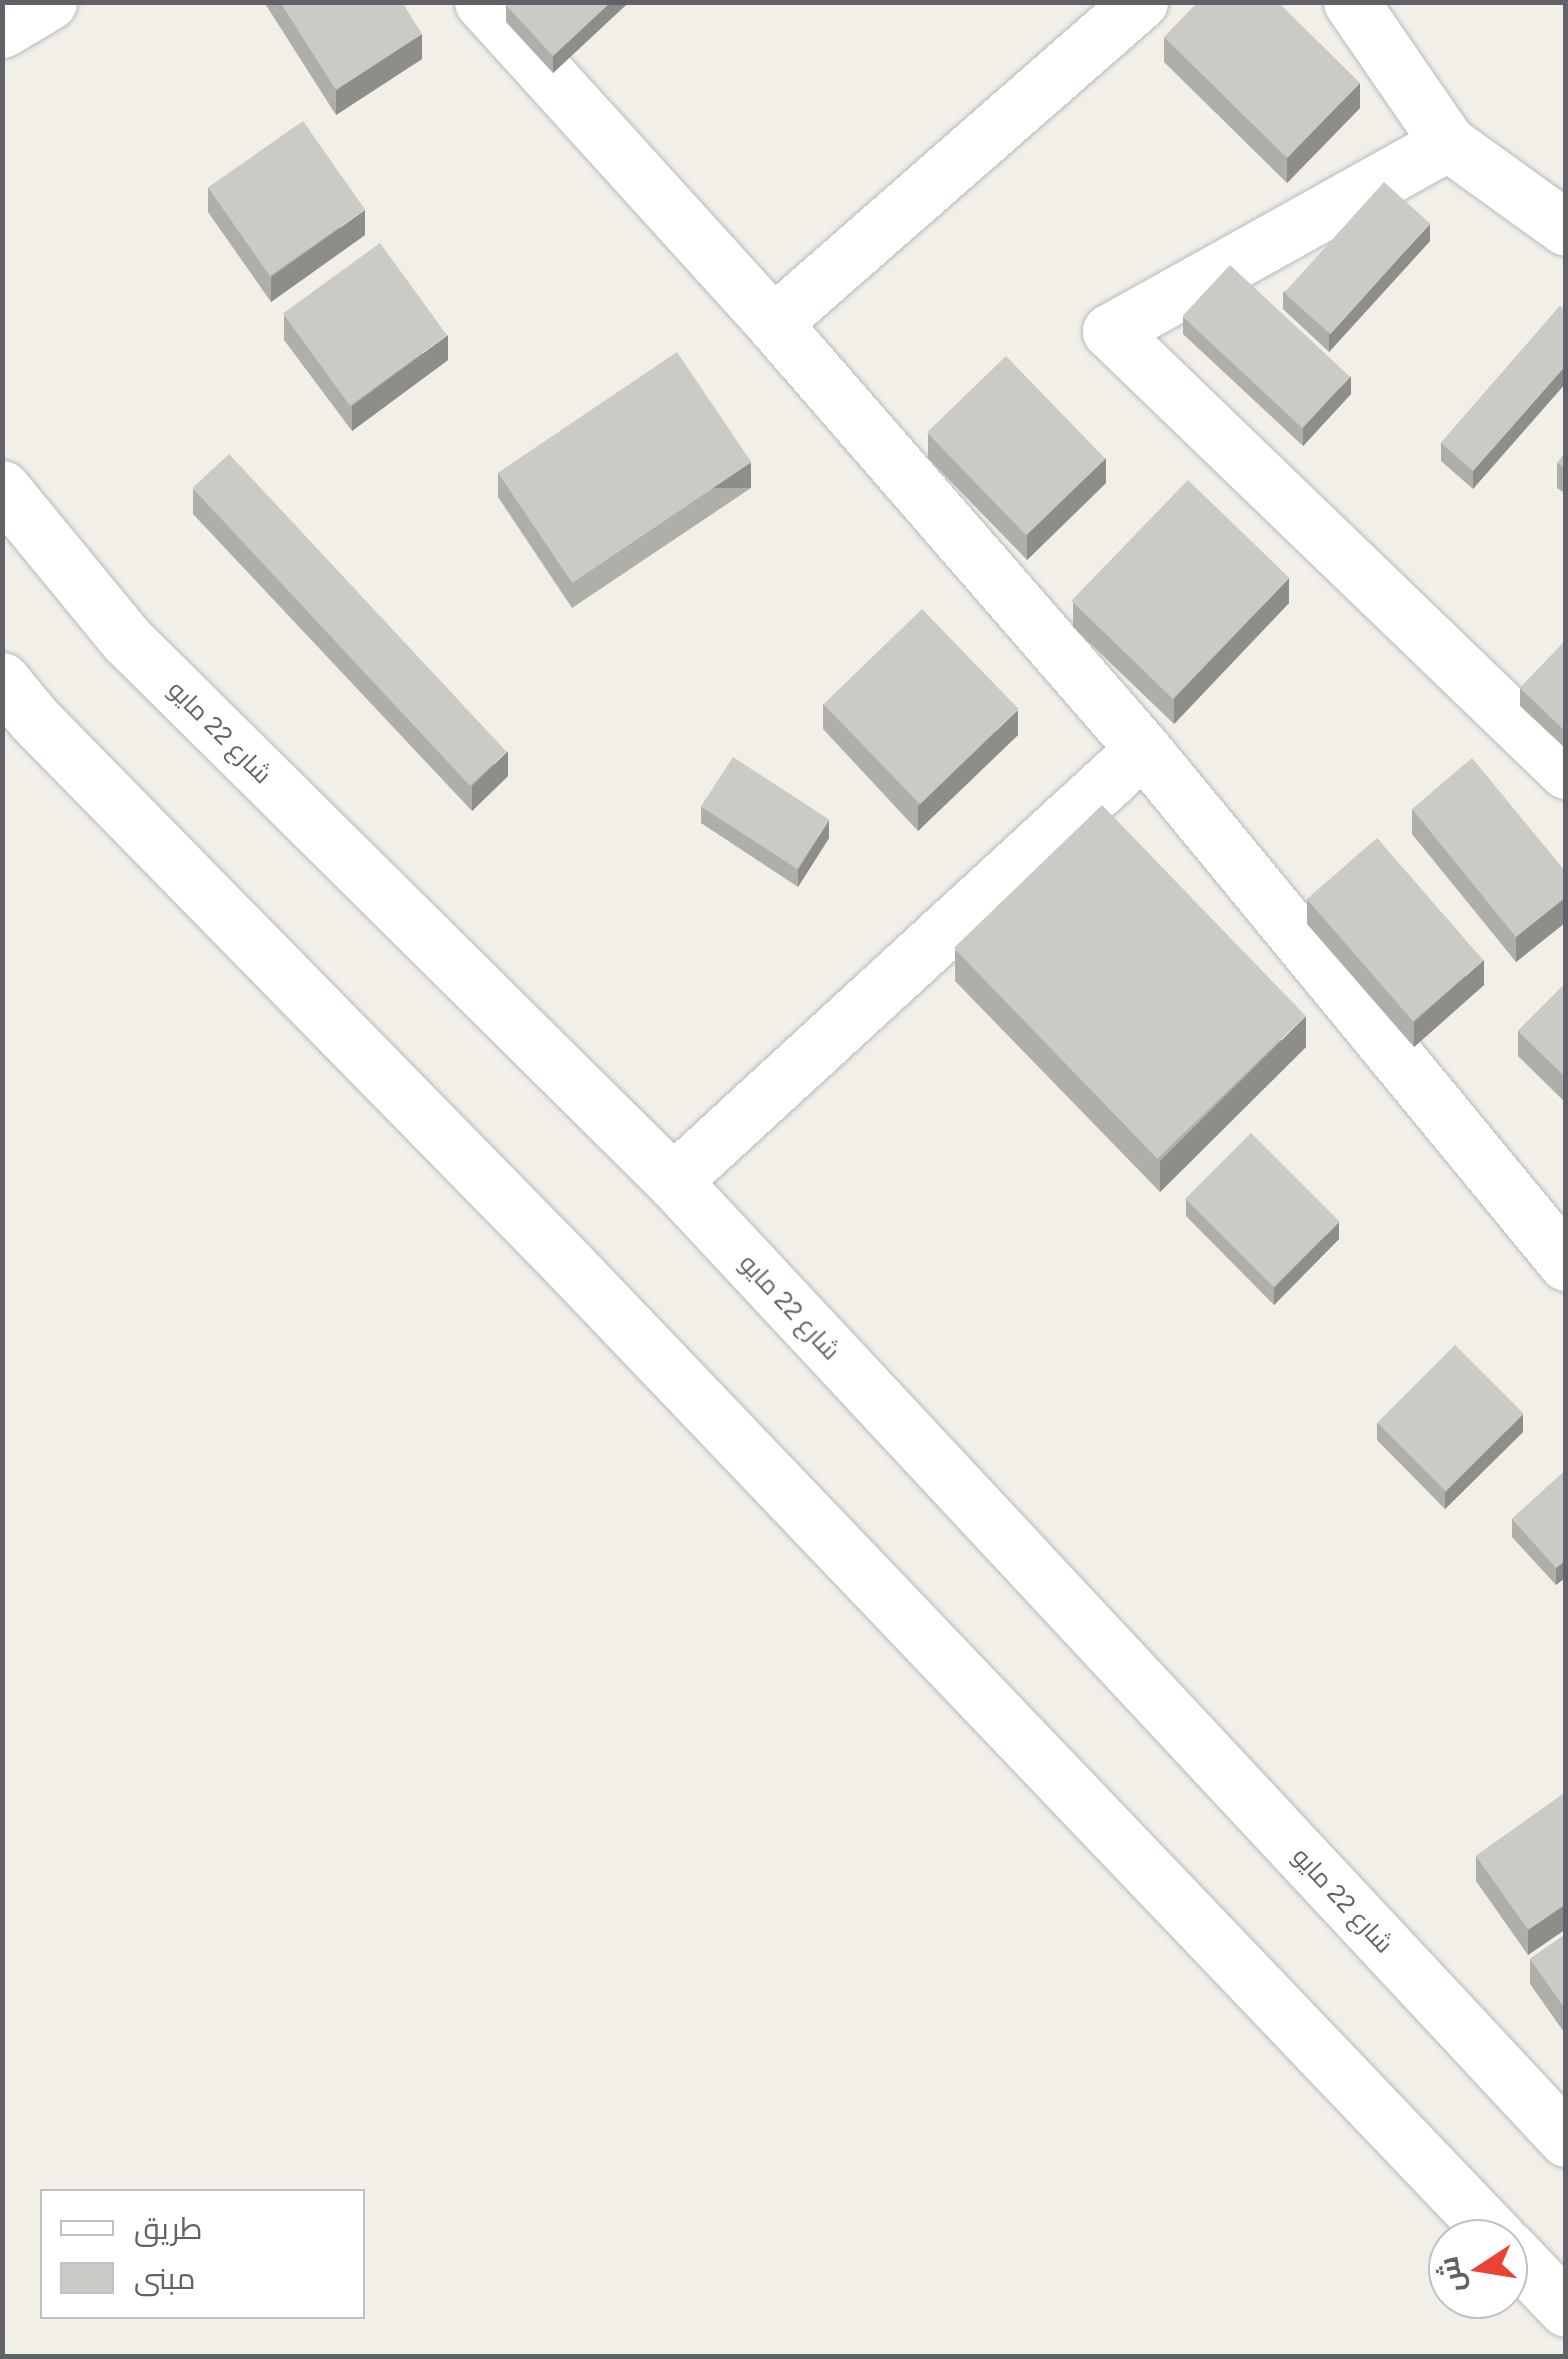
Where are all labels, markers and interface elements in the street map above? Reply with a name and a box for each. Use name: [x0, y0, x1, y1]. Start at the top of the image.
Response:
street label: شارع 22 مايو: [162, 674, 278, 790]
street label: شارع 22 مايو: [734, 1248, 846, 1366]
street label: شارع 22 مايو: [1287, 1841, 1399, 1959]
legend: [40, 2189, 365, 2319]
text: طريق: [134, 2210, 203, 2247]
north arrow: [1428, 2219, 1528, 2319]
text: ش: [1430, 2254, 1471, 2296]
text: مبنى: [134, 2260, 195, 2297]

